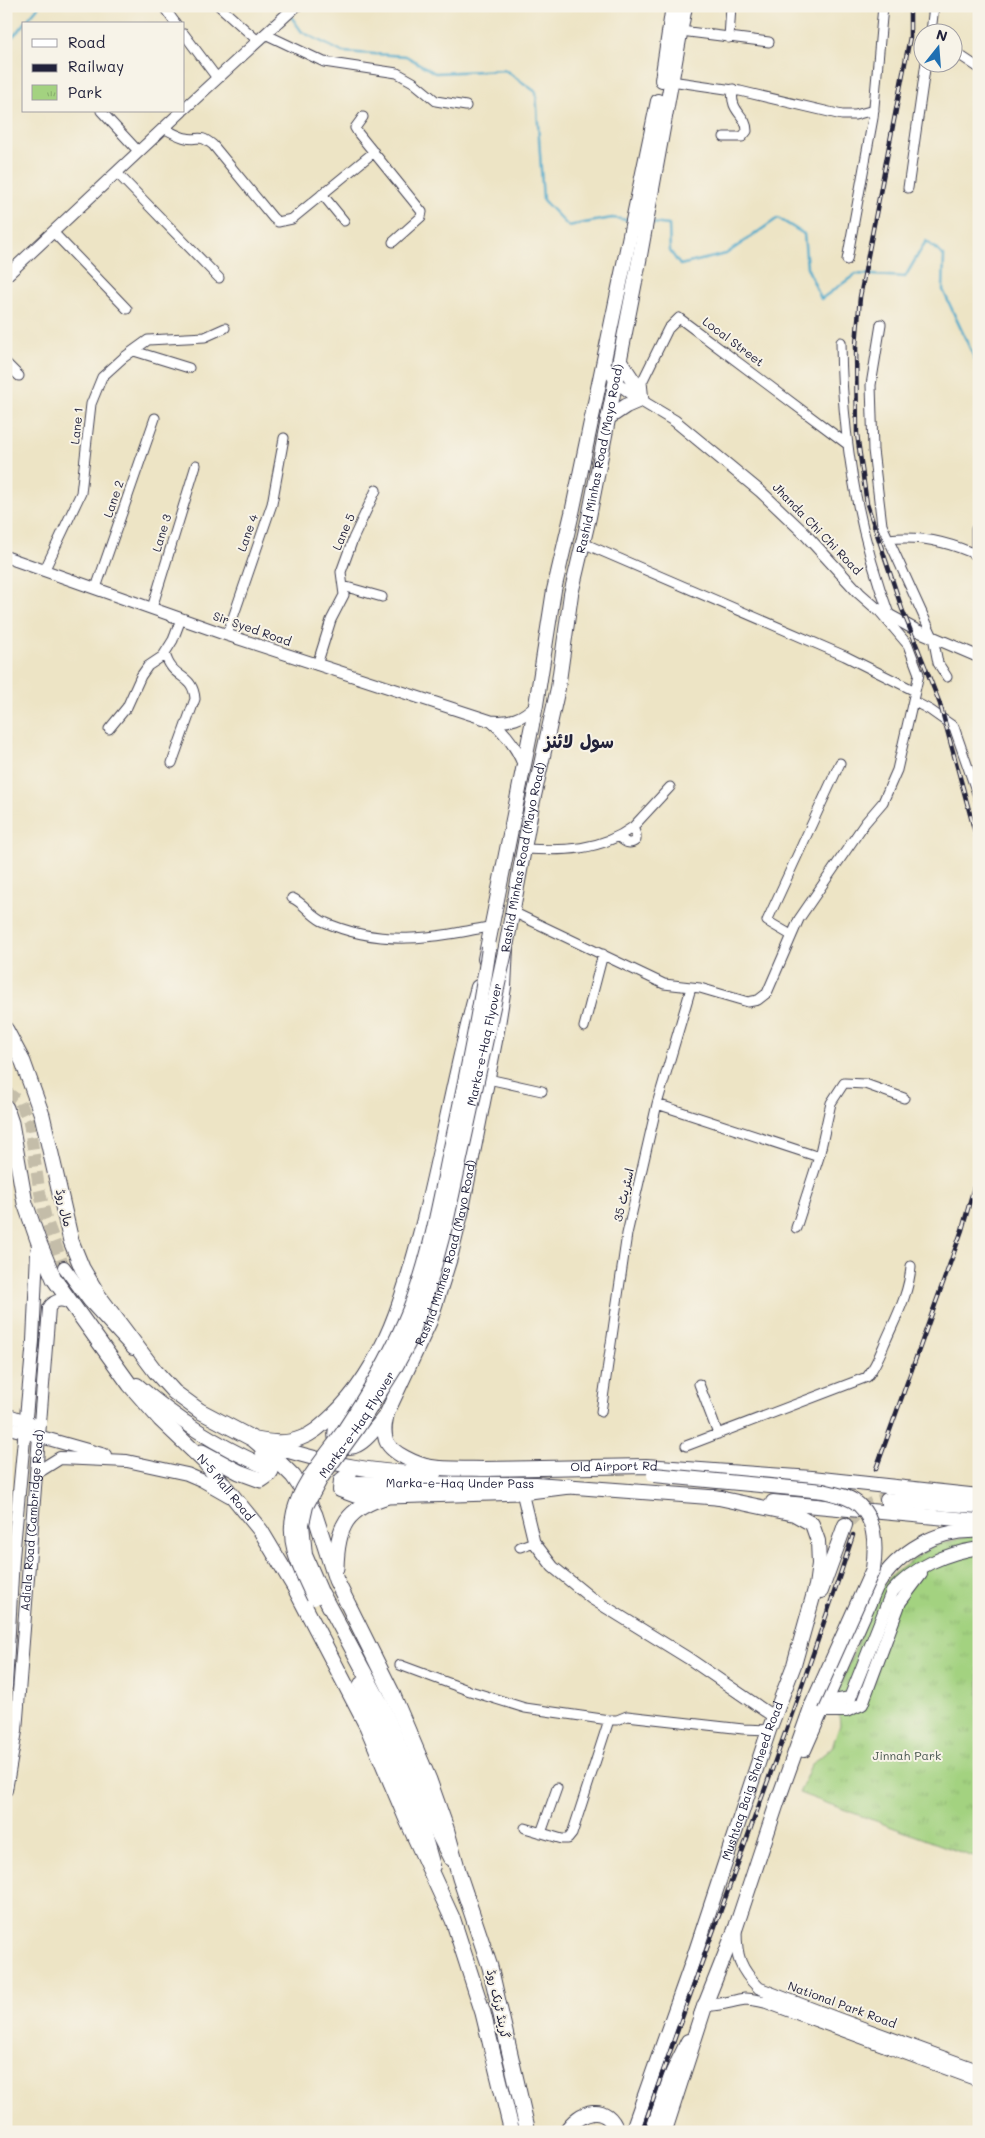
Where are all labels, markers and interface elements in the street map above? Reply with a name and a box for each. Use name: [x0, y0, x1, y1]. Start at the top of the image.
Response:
legend: [22, 22, 185, 112]
north arrow: [912, 22, 962, 72]
text: N: [934, 24, 950, 46]
text: Road: [68, 32, 105, 52]
text: Railway: [68, 56, 124, 76]
text: Park: [68, 82, 102, 102]
street label: Local Street: [700, 313, 768, 370]
street label: Rashid Minhas Road (Mayo Road): [572, 363, 626, 555]
street label: Lane 1: [66, 407, 86, 445]
street label: Lane 2: [99, 478, 127, 519]
street label: Jhanda Chi Chi Road: [770, 479, 866, 578]
street label: Lane 5: [328, 511, 358, 553]
street label: Lane 3: [148, 512, 174, 554]
street label: Lane 4: [233, 512, 261, 554]
street label: Sir Syed Road: [211, 607, 294, 649]
district label: سول لائنز: [542, 729, 614, 753]
street label: Rashid Minhas Road (Mayo Road): [497, 761, 548, 953]
street label: Marka-e-Haq Flyover: [463, 982, 505, 1107]
street label: Rashid Minhas Road (Mayo Road): [411, 1158, 478, 1348]
street label: اسٹریٹ 35: [609, 1166, 637, 1223]
street label: مال روڈ: [52, 1187, 77, 1228]
street label: Marka-e-Haq Flyover: [315, 1368, 398, 1481]
street label: Adiala Road (Cambridge Road): [16, 1429, 46, 1612]
street label: N-5 Mall Road: [194, 1450, 258, 1524]
street label: Old Airport Rd: [570, 1457, 658, 1474]
street label: Marka-e-Haq Under Pass: [386, 1474, 534, 1491]
street label: Mushtaq Baig Shaheed Road: [717, 1699, 786, 1862]
park label: Jinnah Park: [873, 1747, 941, 1763]
street label: گرینڈ ٹرنک روڈ: [483, 1968, 514, 2040]
street label: National Park Road: [786, 1977, 899, 2031]

